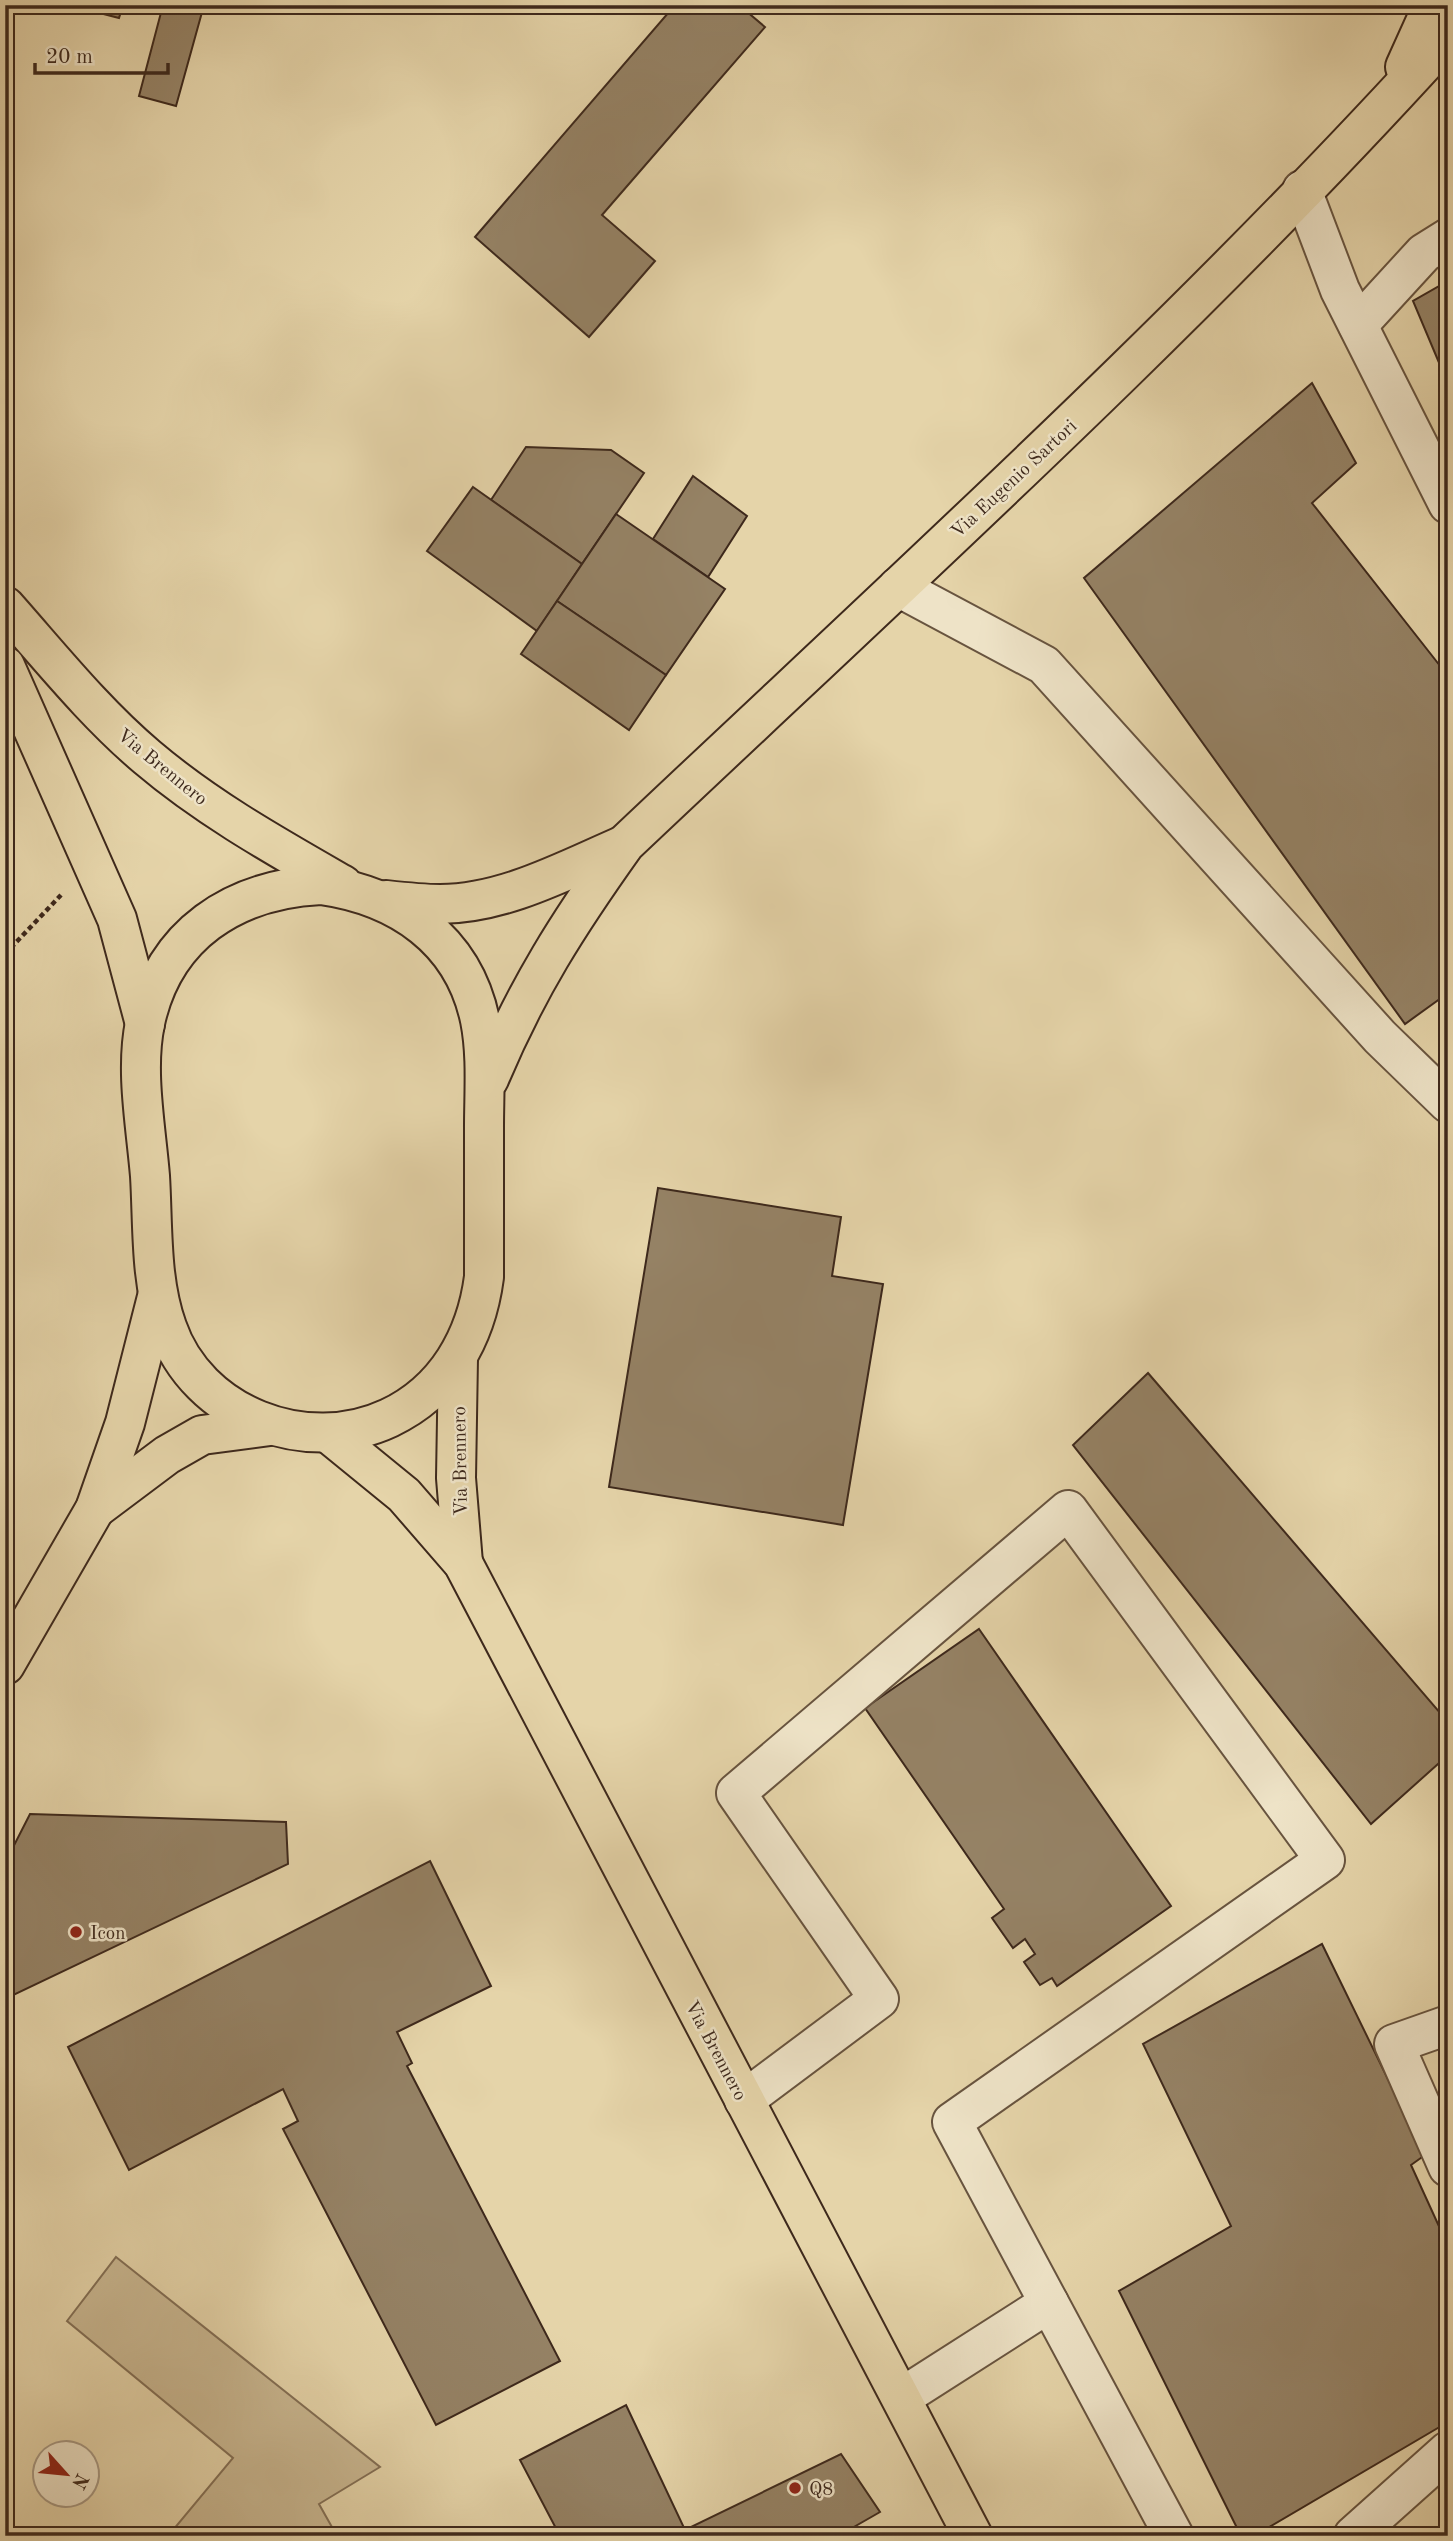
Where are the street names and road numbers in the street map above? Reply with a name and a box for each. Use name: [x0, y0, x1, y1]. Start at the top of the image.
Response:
street label: Via Eugenio Sartori: [948, 417, 1081, 543]
street label: Via Brennero: [113, 726, 210, 810]
street label: Via Brennero: [451, 1406, 472, 1516]
street label: Via Brennero: [681, 1998, 749, 2104]

